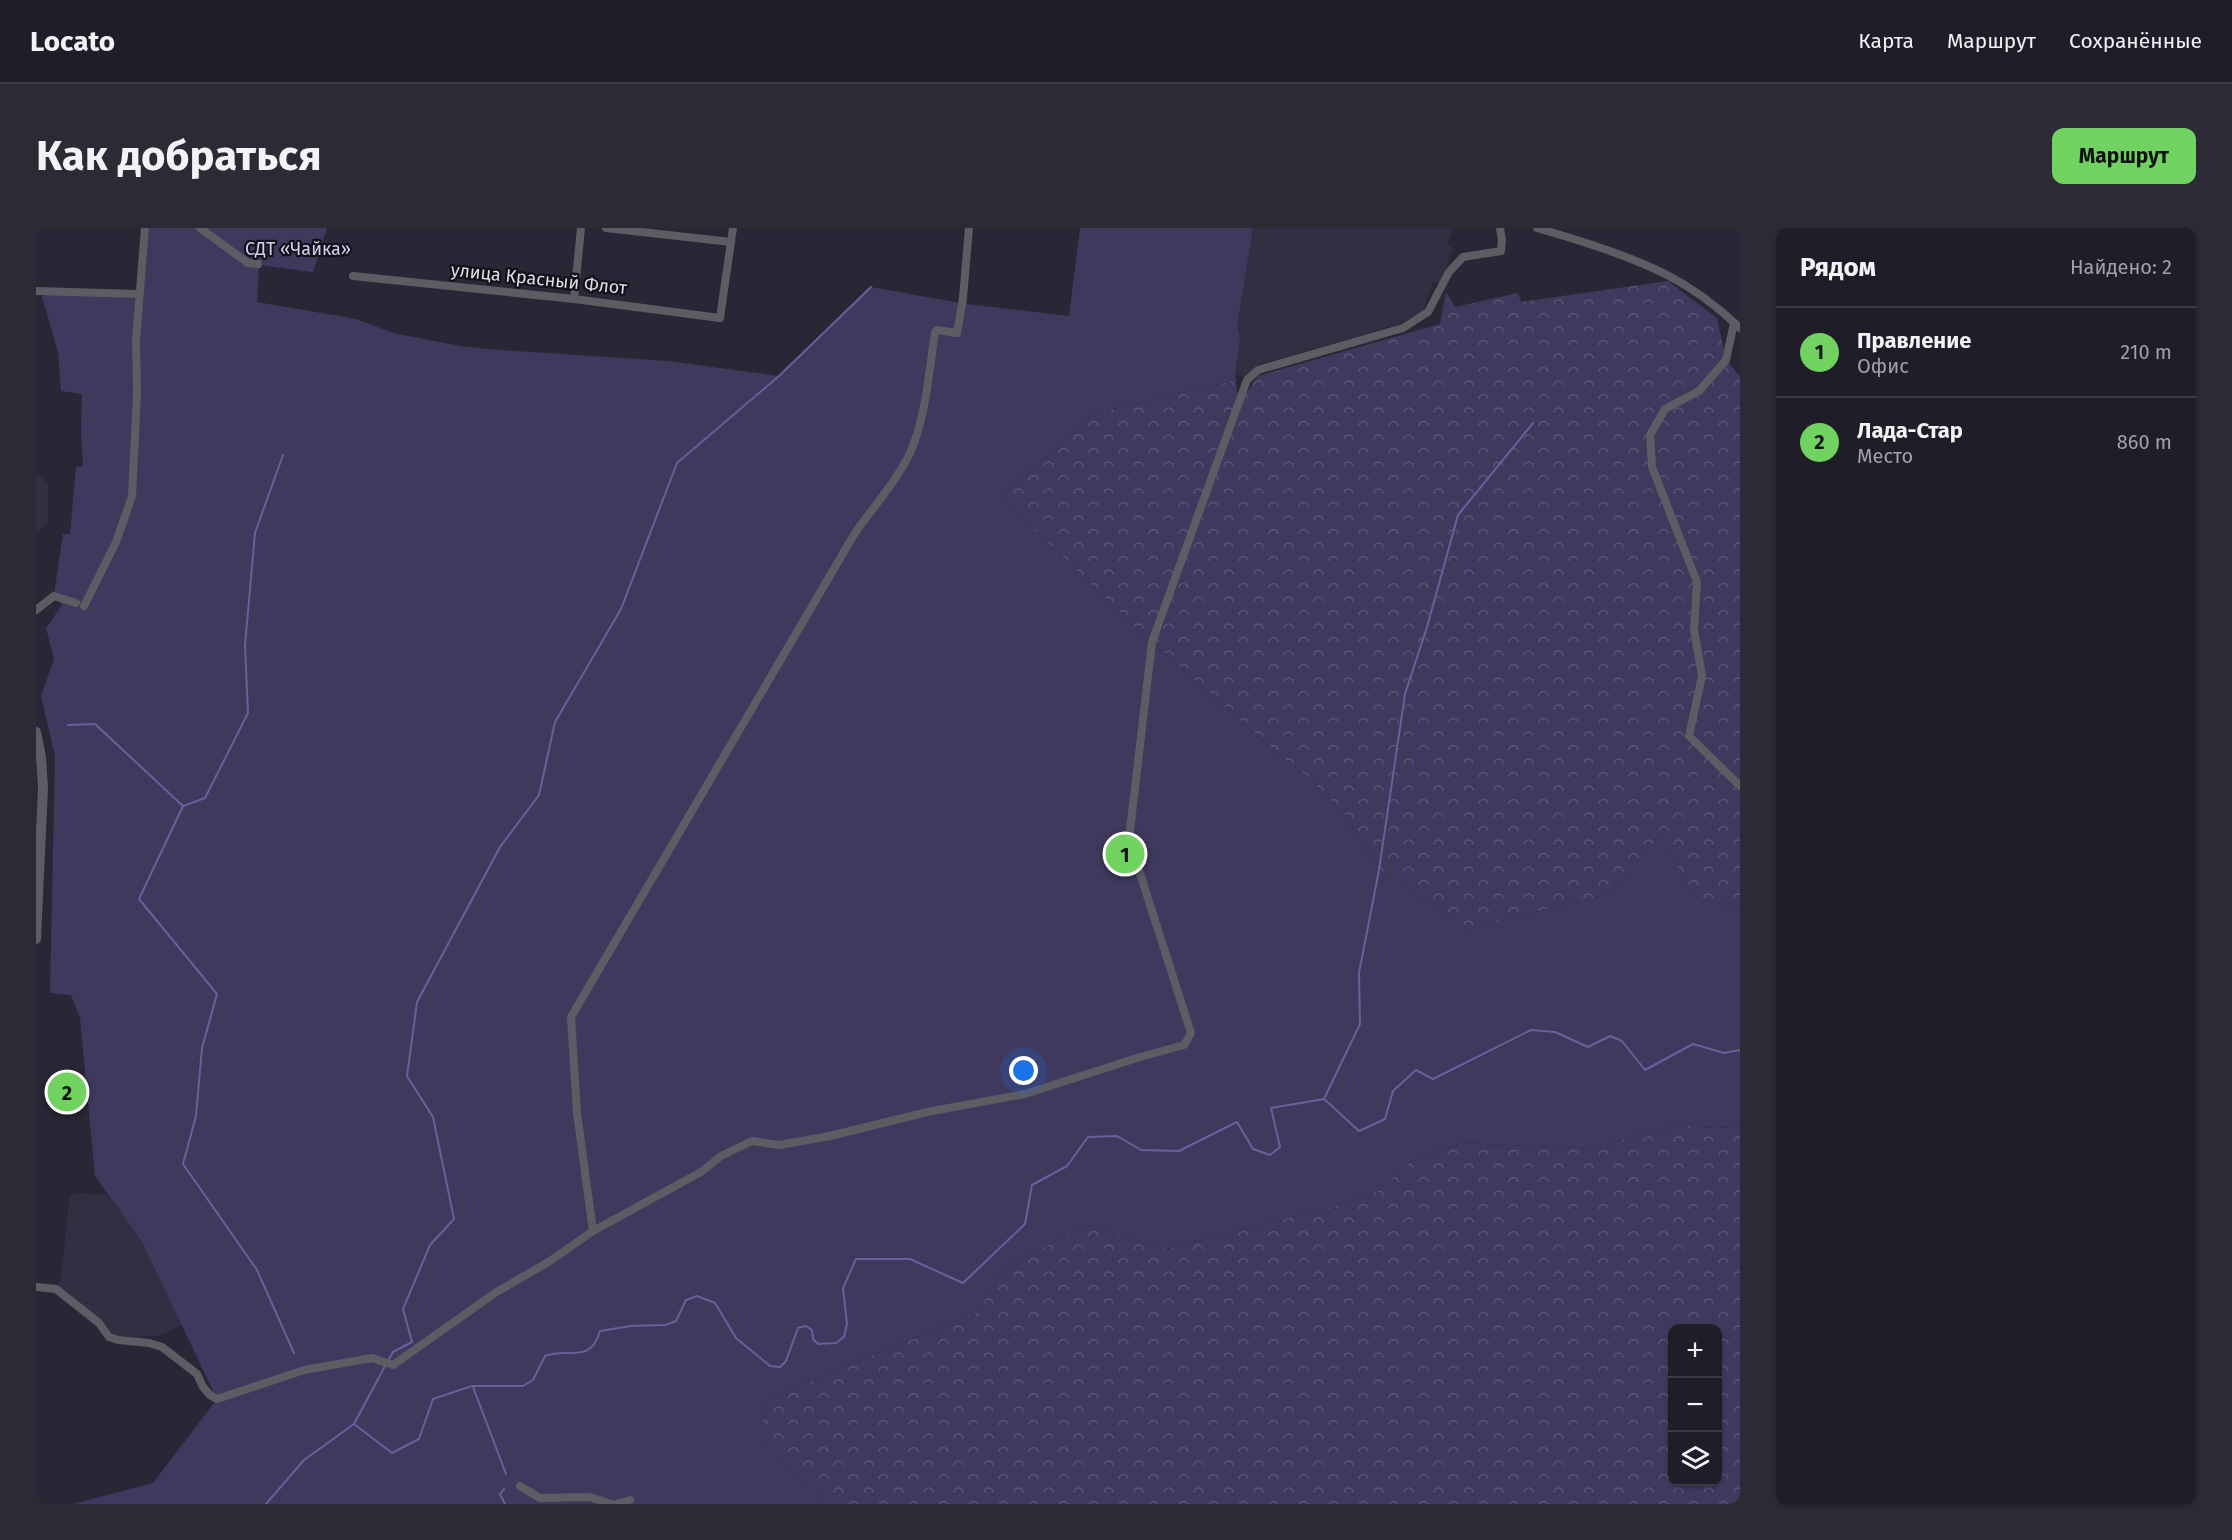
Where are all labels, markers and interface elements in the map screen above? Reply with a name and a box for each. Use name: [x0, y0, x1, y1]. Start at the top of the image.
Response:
text: Locato: [30, 25, 115, 58]
text: Карта: [1858, 28, 1914, 54]
text: Маршрут: [1947, 28, 2036, 54]
text: Сохранённые: [2069, 28, 2202, 54]
button: Маршрут: [2052, 128, 2196, 184]
text: Как добраться: [36, 131, 322, 181]
park label: СДТ «Чайка»: [245, 238, 351, 260]
text: Рядом: [1800, 252, 1876, 283]
text: Найдено: 2: [2070, 255, 2172, 279]
street label: улица Красный Флот: [450, 259, 629, 299]
text: Правление: [1857, 327, 1971, 354]
text: 1: [1815, 340, 1824, 364]
text: 210 m: [2120, 340, 2172, 364]
text: Офис: [1857, 354, 1909, 378]
text: Лада-Стар: [1857, 417, 1963, 444]
text: 2: [1814, 430, 1825, 454]
text: 860 m: [2117, 430, 2172, 454]
text: Место: [1857, 444, 1913, 468]
pin: 1: [1106, 832, 1144, 876]
your location: [1009, 1056, 1038, 1085]
pin: 2: [48, 1070, 87, 1114]
map controls: [1668, 1324, 1722, 1486]
button: +: [1668, 1324, 1722, 1378]
button: −: [1668, 1378, 1722, 1432]
button: layers: [1668, 1432, 1722, 1486]

